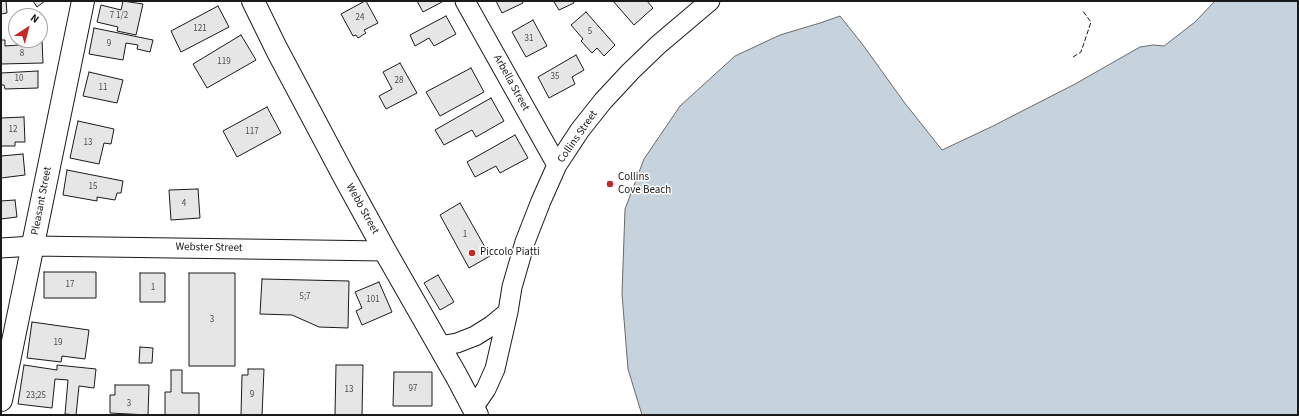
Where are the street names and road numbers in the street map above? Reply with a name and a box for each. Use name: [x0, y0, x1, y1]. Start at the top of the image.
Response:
street label: Arbella Street: [490, 53, 532, 113]
street label: Collins Street: [555, 108, 601, 166]
street label: Pleasant Street: [29, 166, 55, 236]
street label: Webb Street: [343, 181, 381, 237]
street label: Webster Street: [175, 241, 243, 255]

